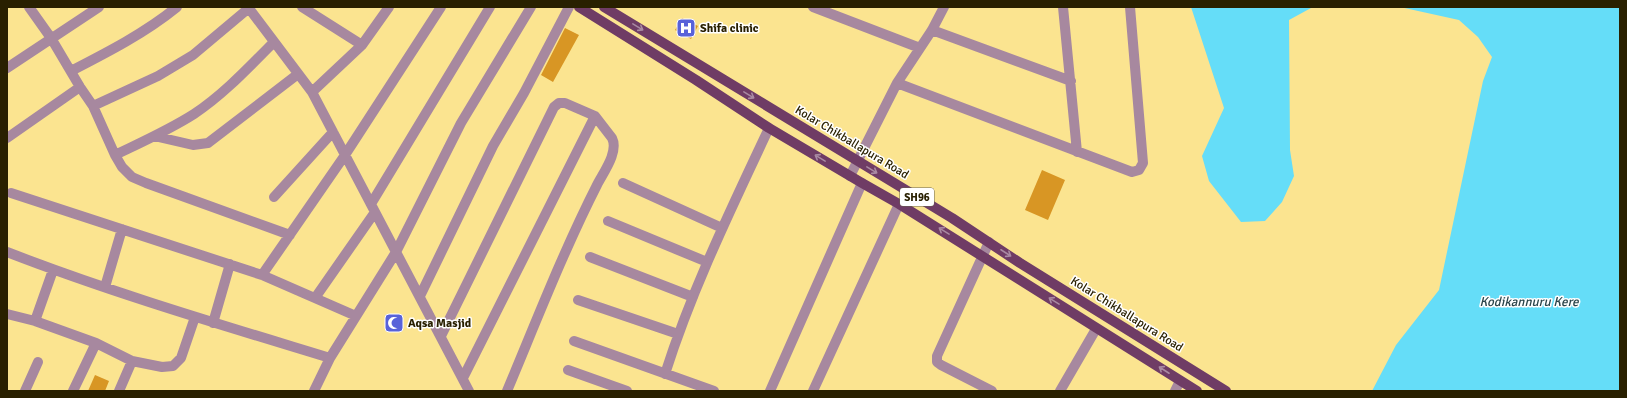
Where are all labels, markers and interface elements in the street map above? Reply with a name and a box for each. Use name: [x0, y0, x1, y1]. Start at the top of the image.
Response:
hospital icon: Shifa clinic: [675, 17, 697, 39]
place label: Shifa clinic: [700, 21, 759, 36]
one-way arrow: [632, 24, 644, 32]
one-way arrow: [743, 91, 755, 99]
street label: Kolar Chikballapura Road: [792, 103, 911, 182]
one-way arrow: [814, 154, 826, 162]
one-way arrow: [866, 166, 878, 174]
road number: SH96: [900, 188, 934, 206]
one-way arrow: [938, 227, 950, 235]
one-way arrow: [1000, 249, 1011, 257]
street label: Kolar Chikballapura Road: [1068, 274, 1186, 355]
water label: Kodikannuru Kere: [1480, 294, 1580, 310]
one-way arrow: [1048, 296, 1060, 304]
mosque icon: Aqsa Masjid: [383, 312, 405, 334]
place label: Aqsa Masjid: [408, 316, 472, 331]
one-way arrow: [1159, 366, 1170, 374]

